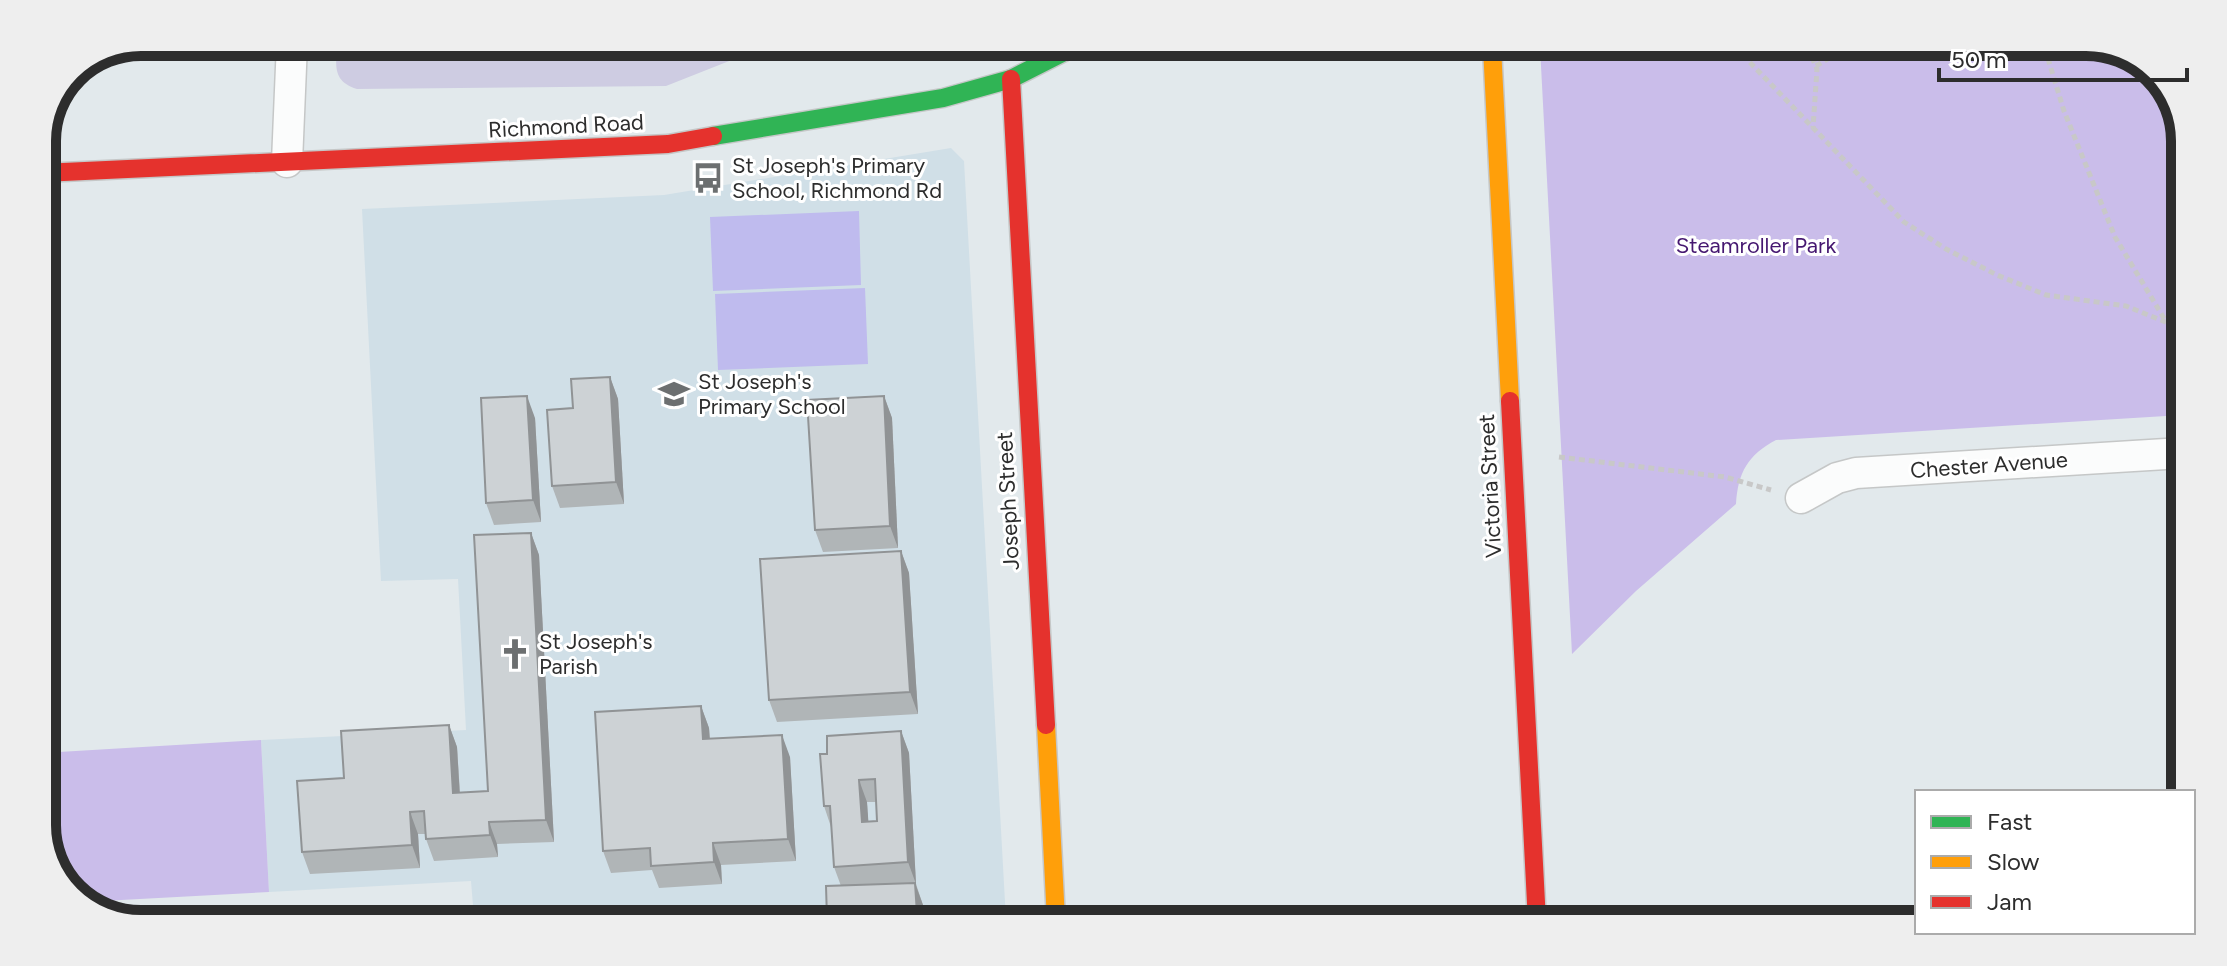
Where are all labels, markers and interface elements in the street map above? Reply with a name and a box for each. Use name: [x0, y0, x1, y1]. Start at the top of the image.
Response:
scale bar: [1939, 32, 2187, 82]
text: 50 m: [1951, 45, 2007, 74]
street label: Richmond Road: [488, 108, 644, 144]
place label: St Joseph's Primary School, Richmond Rd: [732, 152, 942, 204]
bus stop icon: St Joseph's Primary School, Richmond Rd: [691, 161, 725, 195]
park label: Steamroller Park: [1676, 232, 1836, 259]
place label: St Joseph's Primary School: [698, 368, 846, 420]
school or university icon: St Joseph's Primary School: [657, 377, 691, 411]
street label: Victoria Street: [1473, 413, 1507, 559]
street label: Joseph Street: [991, 431, 1025, 571]
street label: Chester Avenue: [1909, 446, 2069, 484]
place label: St Joseph's Parish: [539, 628, 653, 680]
church icon: St Joseph's Parish: [498, 637, 532, 671]
legend: [1915, 790, 2195, 934]
text: Fast: [1987, 807, 2032, 836]
text: Slow: [1987, 847, 2040, 876]
text: Jam: [1987, 887, 2032, 916]

